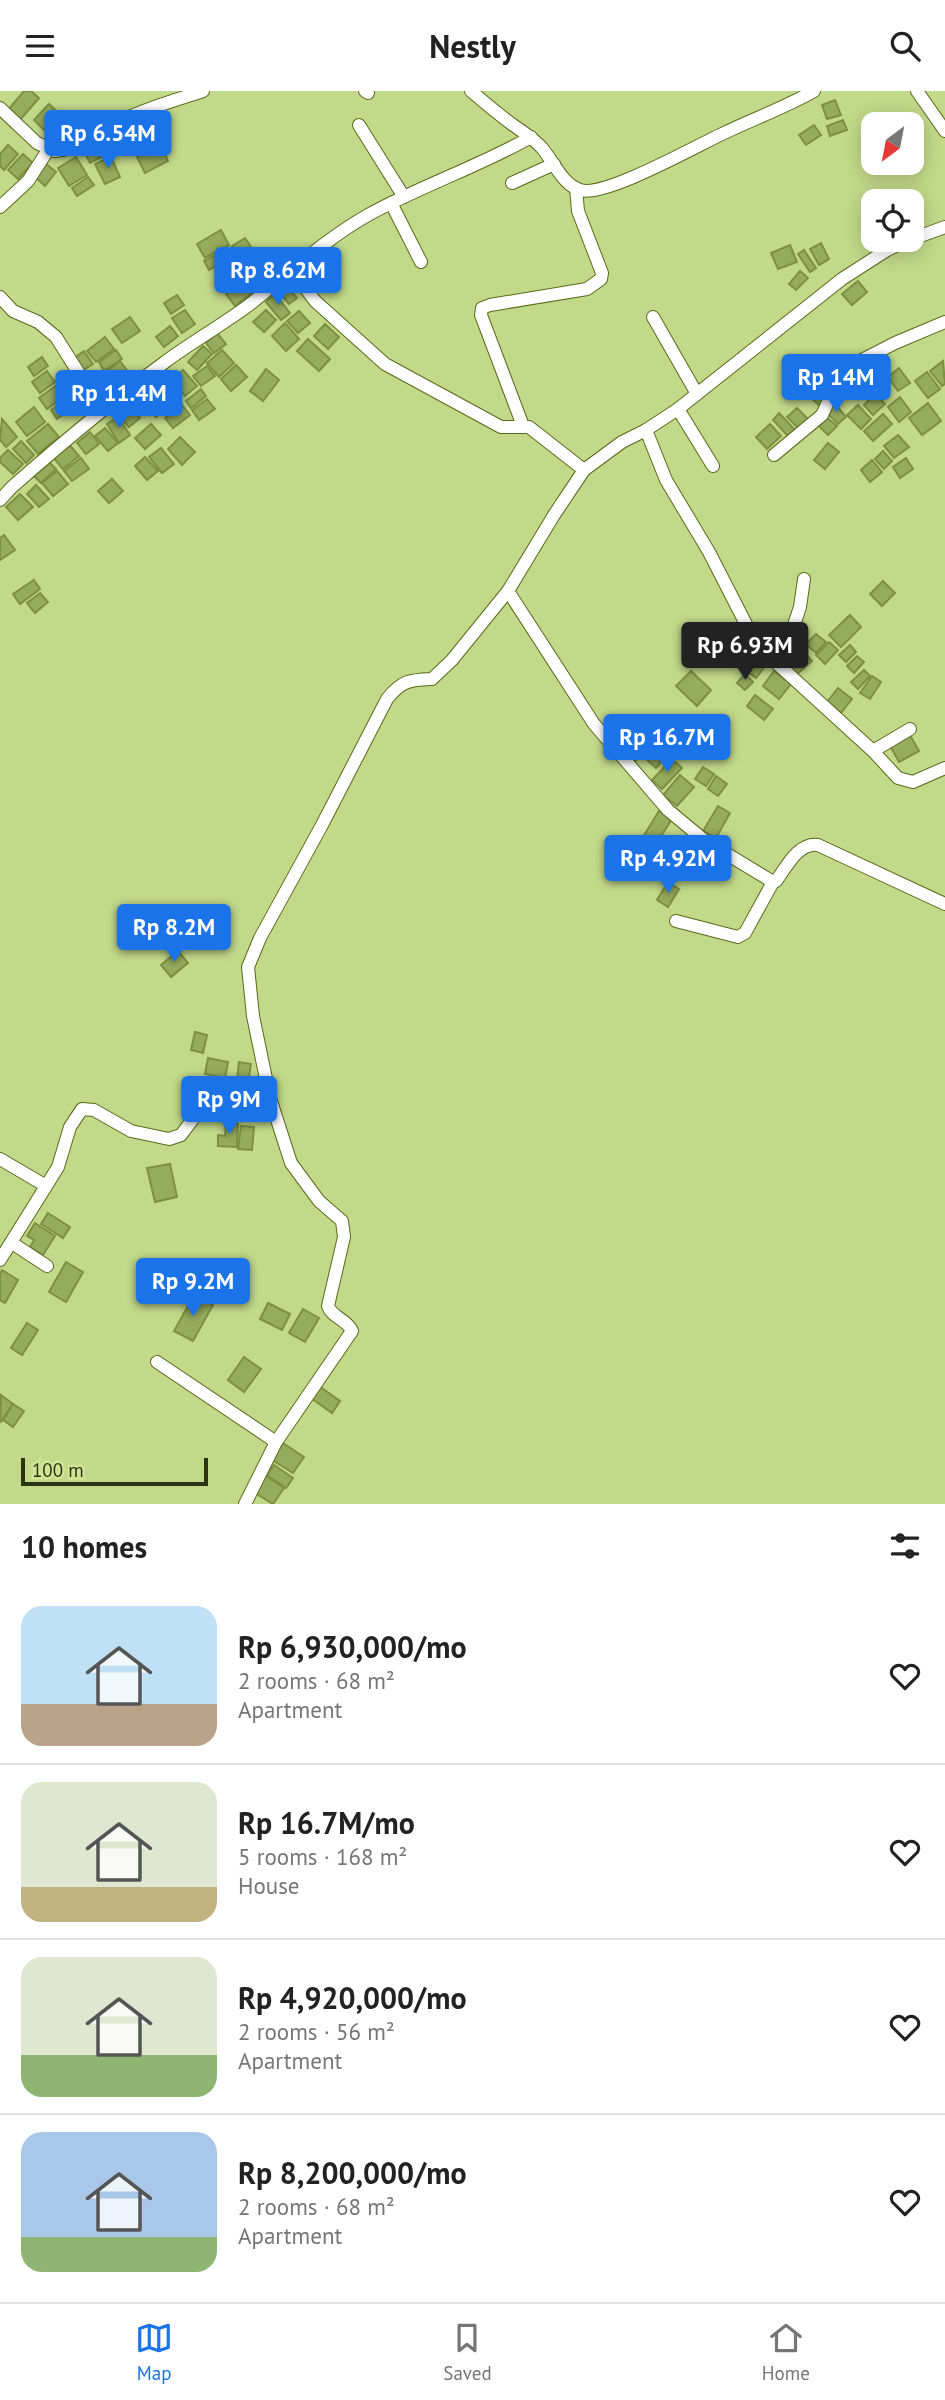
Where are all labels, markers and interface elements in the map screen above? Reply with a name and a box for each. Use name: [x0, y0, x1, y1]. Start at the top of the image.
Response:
text: Nestly: [429, 25, 516, 67]
icon: menu: [21, 27, 59, 65]
icon: search: [886, 27, 924, 65]
pin: Rp 6.54M: [36, 111, 180, 170]
north arrow: [861, 112, 924, 175]
map controls: [861, 112, 924, 252]
text: Rp 6.54M: [60, 118, 156, 147]
button: locate: [861, 189, 924, 252]
pin: Rp 8.62M: [206, 247, 350, 307]
text: Rp 8.62M: [230, 255, 326, 284]
pin: Rp 14M: [779, 355, 893, 414]
text: Rp 14M: [798, 362, 874, 391]
pin: Rp 11.4M: [47, 371, 191, 430]
text: Rp 11.4M: [71, 378, 167, 407]
pin: Rp 6.93M: [673, 623, 817, 682]
text: Rp 6.93M: [697, 630, 793, 659]
pin: Rp 16.7M: [595, 715, 739, 774]
text: Rp 16.7M: [619, 722, 715, 751]
pin: Rp 4.92M: [596, 835, 740, 895]
text: Rp 4.92M: [620, 843, 716, 872]
pin: Rp 8.2M: [109, 905, 239, 964]
text: Rp 8.2M: [133, 912, 215, 941]
pin: Rp 9M: [180, 1077, 278, 1136]
text: Rp 9M: [197, 1084, 261, 1113]
pin: Rp 9.2M: [128, 1259, 258, 1318]
text: Rp 9.2M: [152, 1266, 234, 1295]
scale bar: [21, 1455, 208, 1487]
text: 100 m: [32, 1458, 84, 1482]
text: 10 homes: [21, 1527, 147, 1566]
icon: filters: [886, 1527, 924, 1565]
text: Rp 6,930,000/mo: [238, 1627, 467, 1666]
icon: home: [77, 1634, 161, 1718]
icon: heart: [886, 1657, 924, 1695]
text: 2 rooms · 68 m²: [238, 1666, 395, 1695]
text: Apartment: [238, 1695, 342, 1724]
text: Rp 16.7M/mo: [238, 1803, 415, 1842]
icon: home: [77, 1810, 161, 1894]
icon: heart: [886, 1833, 924, 1871]
text: 5 rooms · 168 m²: [238, 1842, 407, 1871]
text: House: [238, 1871, 300, 1900]
text: Rp 4,920,000/mo: [238, 1978, 467, 2017]
icon: home: [77, 1985, 161, 2069]
icon: heart: [886, 2008, 924, 2046]
text: 2 rooms · 56 m²: [238, 2017, 395, 2046]
text: Apartment: [238, 2046, 342, 2075]
text: Rp 8,200,000/mo: [238, 2153, 467, 2192]
icon: home: [77, 2160, 161, 2244]
icon: heart: [886, 2183, 924, 2221]
text: 2 rooms · 68 m²: [238, 2192, 395, 2221]
text: Apartment: [238, 2221, 342, 2250]
tab: Map: [135, 2319, 173, 2385]
tab: Saved: [443, 2319, 492, 2385]
tab: Home: [762, 2319, 810, 2385]

